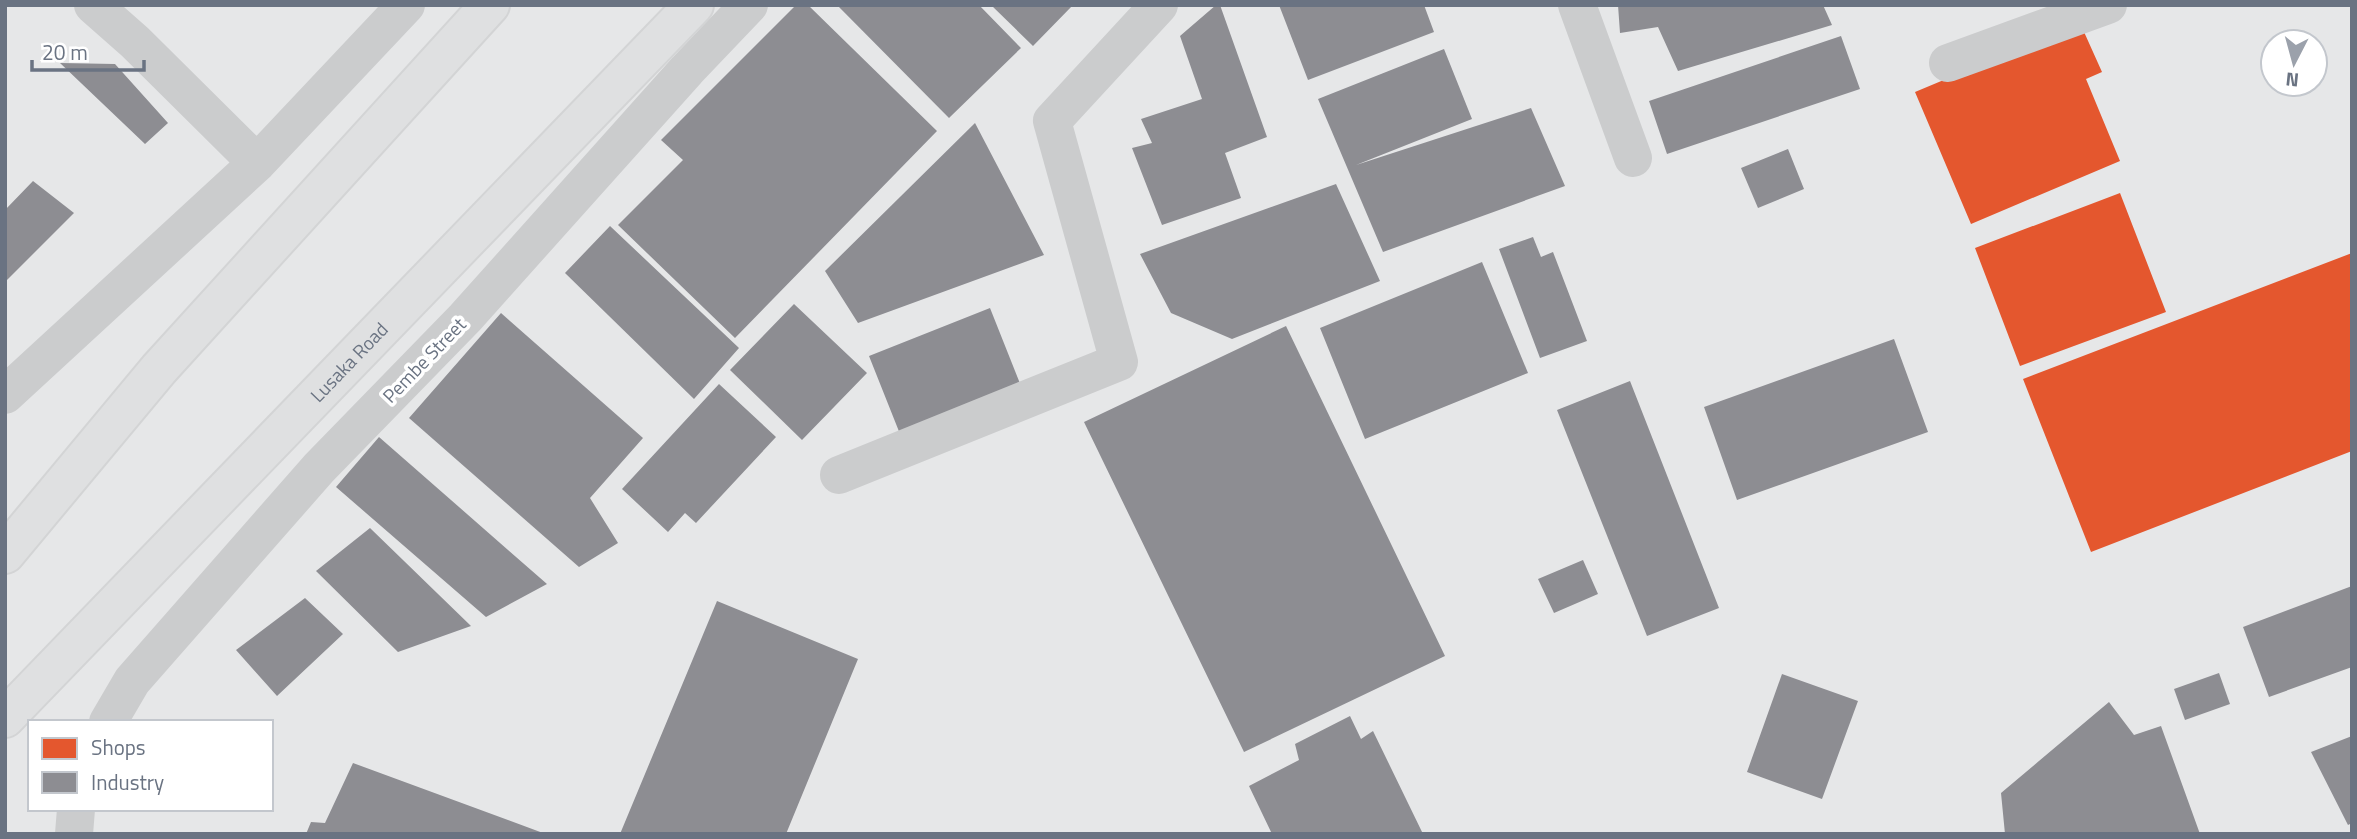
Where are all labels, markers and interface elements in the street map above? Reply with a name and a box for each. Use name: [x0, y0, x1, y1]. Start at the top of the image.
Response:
scale bar: [32, 28, 144, 72]
north arrow: [2259, 28, 2329, 98]
text: 20 m: [42, 36, 88, 68]
text: N: [2284, 65, 2300, 96]
street label: Pembe Street: [375, 310, 472, 409]
street label: Lusaka Road: [303, 315, 394, 408]
legend: [28, 720, 273, 811]
text: Shops: [91, 731, 146, 763]
text: Industry: [91, 766, 164, 798]

